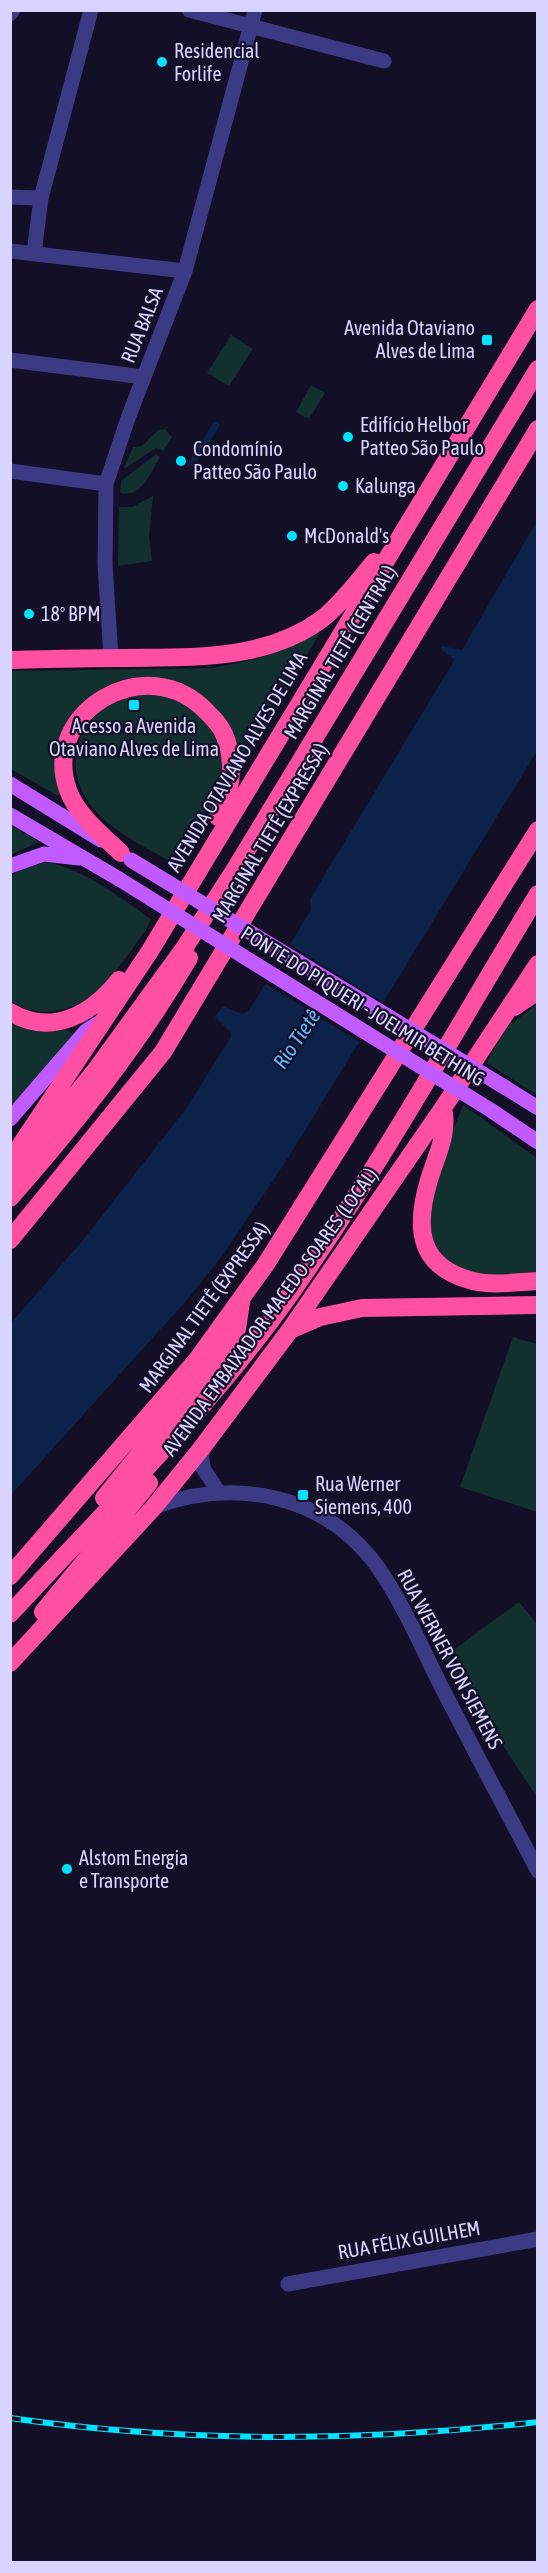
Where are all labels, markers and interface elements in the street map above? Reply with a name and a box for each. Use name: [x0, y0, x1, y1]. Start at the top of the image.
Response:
place label: Residencial Forlife: [174, 39, 260, 85]
marker: Residencial Forlife: [155, 55, 169, 69]
street label: RUA BALSA: [116, 283, 167, 366]
place label: Avenida Otaviano Alves de Lima: [344, 316, 475, 362]
marker: Avenida Otaviano Alves de Lima: [480, 333, 494, 347]
place label: Edifício Helbor Patteo São Paulo: [360, 413, 484, 459]
marker: Edifício Helbor Patteo São Paulo: [341, 430, 355, 444]
place label: Condomínio Patteo São Paulo: [193, 437, 317, 483]
marker: Condomínio Patteo São Paulo: [174, 454, 188, 468]
place label: Kalunga: [355, 474, 416, 497]
marker: Kalunga: [336, 479, 350, 493]
place label: McDonald's: [304, 524, 389, 547]
marker: McDonald's: [285, 529, 299, 543]
street label: MARGINAL TIETÊ (CENTRAL): [279, 561, 401, 743]
place label: 18º BPM: [41, 602, 101, 625]
marker: 18º BPM: [22, 607, 36, 621]
street label: AVENIDA OTAVIANO ALVES DE LIMA: [162, 648, 312, 876]
marker: Acesso a Avenida Otaviano Alves de Lima: [127, 698, 141, 712]
place label: Acesso a Avenida Otaviano Alves de Lima: [49, 714, 219, 760]
street label: MARGINAL TIETÊ (EXPRESSA): [207, 739, 332, 927]
street label: PONTE DO PIQUERI - JOELMIR BETHING: [237, 921, 489, 1090]
water label: Rio Tietê: [268, 1004, 325, 1073]
street label: AVENIDA EMBAIXADOR MACEDO SOARES (LOCAL): [157, 1163, 382, 1460]
street label: MARGINAL TIETÊ (EXPRESSA): [134, 1217, 273, 1396]
place label: Rua Werner Siemens, 400: [315, 1472, 412, 1518]
marker: Rua Werner Siemens, 400: [296, 1488, 310, 1502]
street label: RUA WERNER VON SIEMENS: [393, 1565, 508, 1753]
place label: Alstom Energia e Transporte: [79, 1846, 188, 1892]
marker: Alstom Energia e Transporte: [60, 1862, 74, 1876]
street label: RUA FÉLIX GUILHEM: [336, 2216, 482, 2263]

